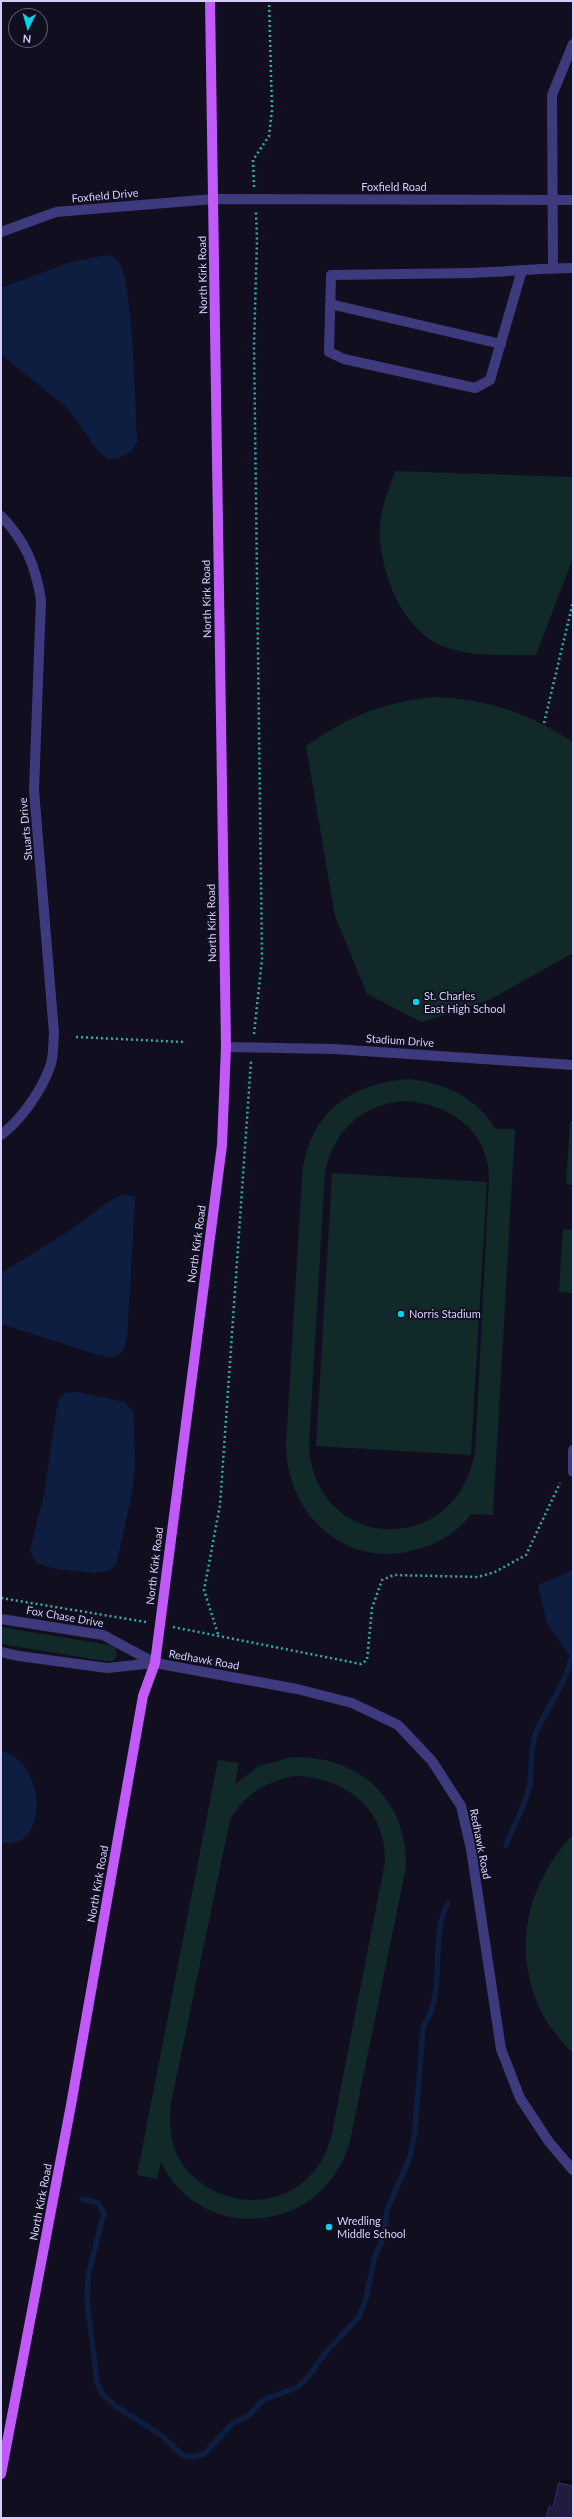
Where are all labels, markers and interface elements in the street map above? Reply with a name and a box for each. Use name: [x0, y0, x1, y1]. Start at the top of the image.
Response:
north arrow: [8, 8, 48, 48]
text: N: [22, 33, 32, 46]
street label: Foxfield Road: [361, 180, 427, 194]
street label: Foxfield Drive: [71, 187, 139, 205]
street label: North Kirk Road: [196, 236, 210, 314]
street label: North Kirk Road: [200, 560, 214, 638]
street label: Stuarts Drive: [17, 797, 35, 861]
street label: North Kirk Road: [205, 884, 219, 962]
place label: St. Charles East High School: [424, 989, 505, 1015]
marker: St. Charles East High School: [411, 997, 421, 1007]
street label: Stadium Drive: [366, 1032, 434, 1050]
street label: North Kirk Road: [185, 1204, 209, 1284]
place label: Norris Stadium: [409, 1307, 481, 1321]
marker: Norris Stadium: [396, 1309, 406, 1319]
street label: North Kirk Road: [144, 1526, 166, 1606]
street label: Fox Chase Drive: [25, 1604, 105, 1630]
street label: Redhawk Road: [168, 1647, 240, 1673]
street label: Redhawk Road: [467, 1808, 493, 1880]
street label: North Kirk Road: [85, 1844, 111, 1924]
street label: North Kirk Road: [27, 2162, 55, 2242]
place label: Wredling Middle School: [337, 2214, 406, 2240]
marker: Wredling Middle School: [324, 2222, 334, 2232]

